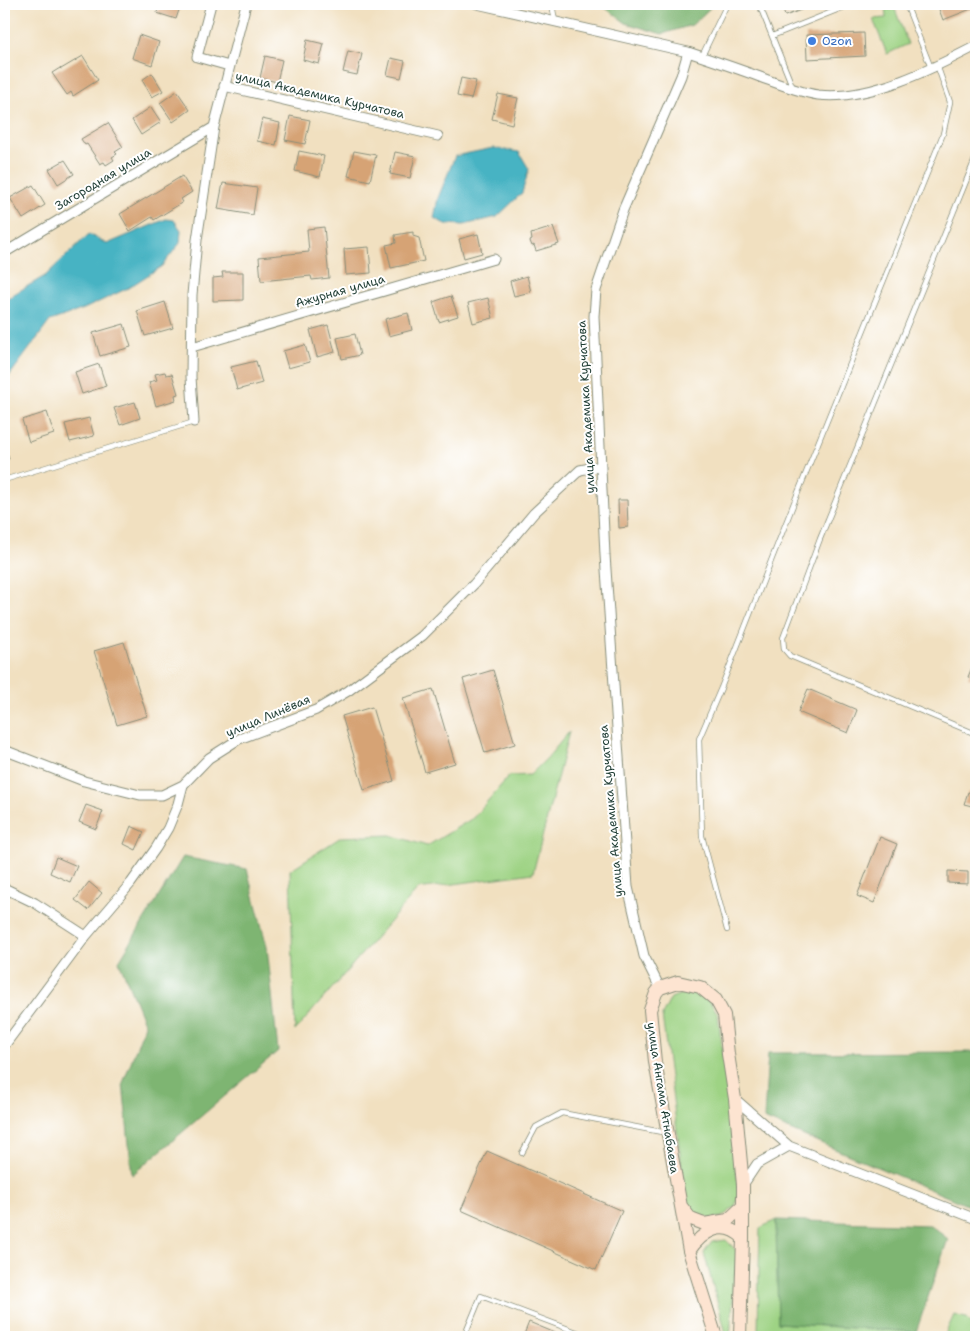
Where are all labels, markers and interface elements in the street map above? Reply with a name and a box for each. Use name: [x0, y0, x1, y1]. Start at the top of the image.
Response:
place label: Ozon: [822, 33, 852, 49]
marker: Ozon: [806, 35, 818, 47]
street label: улица Академика Курчатова: [234, 68, 407, 122]
street label: Загородная улица: [52, 144, 154, 214]
street label: Ажурная улица: [293, 270, 387, 311]
street label: улица Академика Курчатова: [573, 320, 599, 494]
street label: улица Линёвая: [223, 691, 313, 741]
street label: улица Академика Курчатова: [595, 724, 627, 898]
street label: улица Ангама Атнабаева: [643, 1021, 683, 1175]

